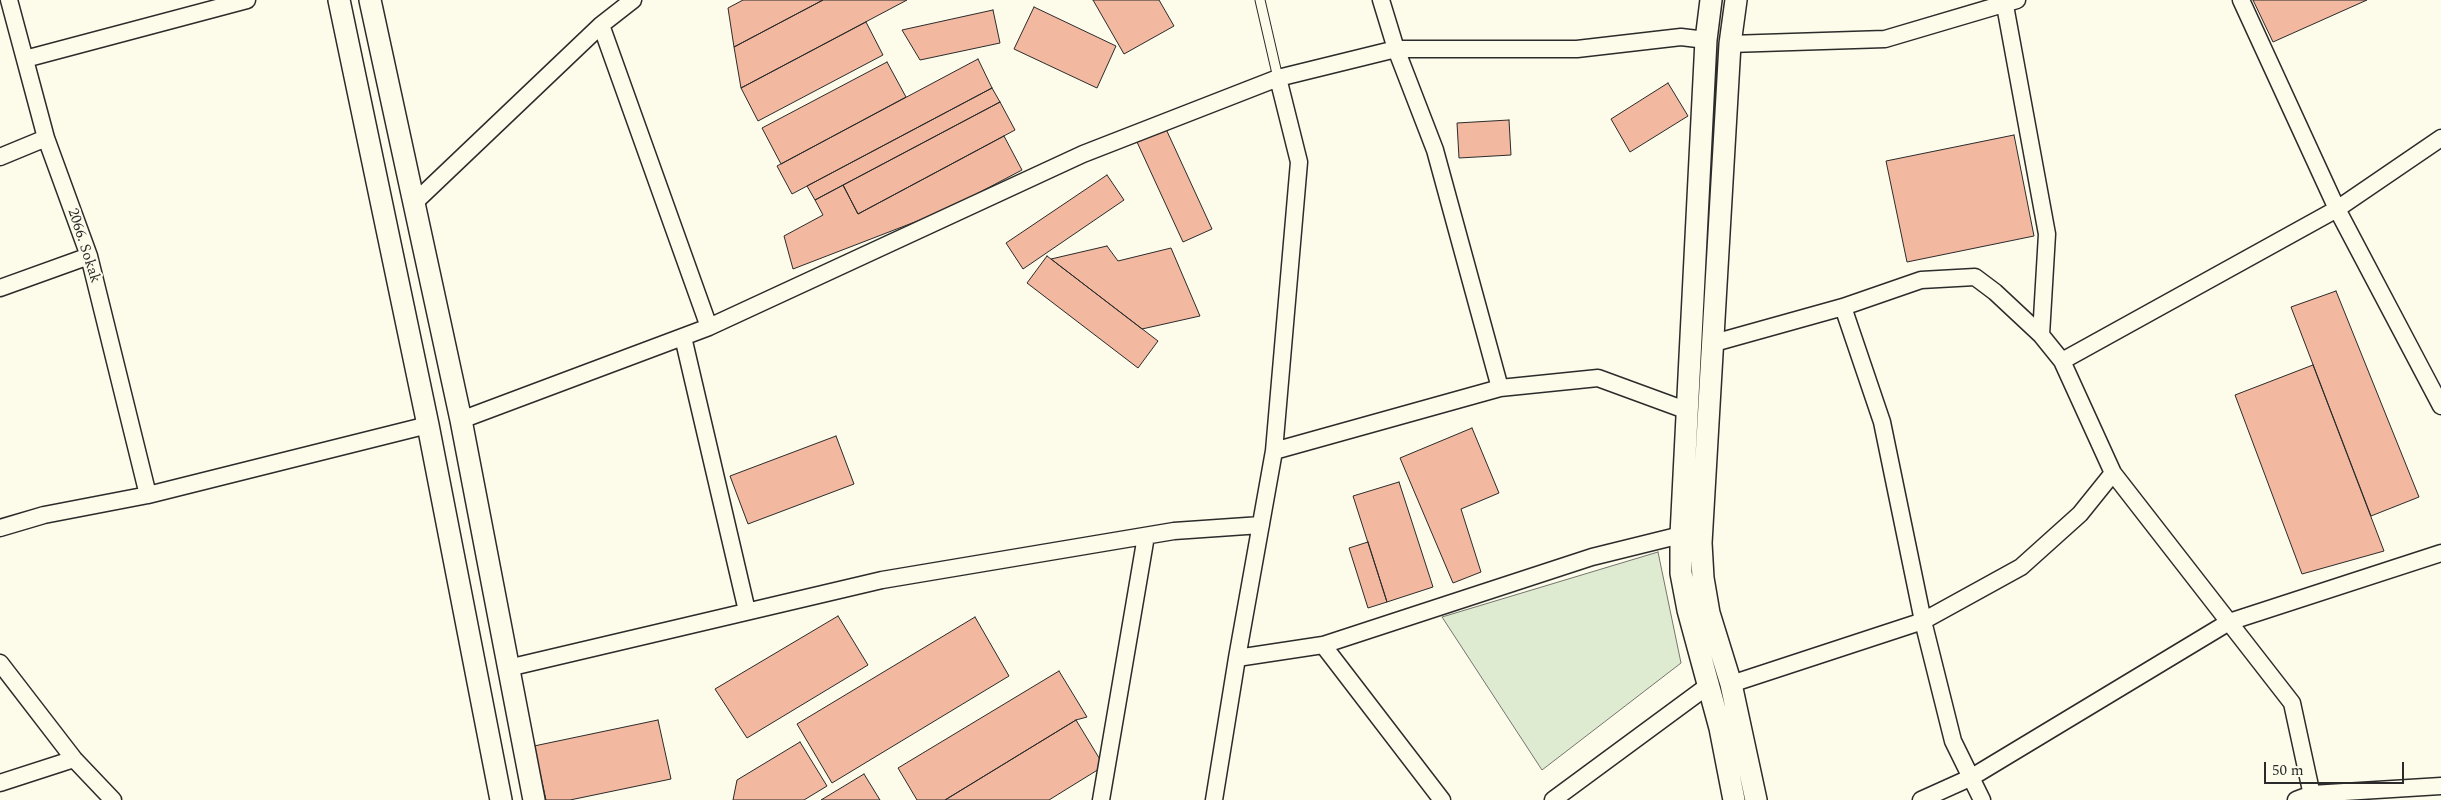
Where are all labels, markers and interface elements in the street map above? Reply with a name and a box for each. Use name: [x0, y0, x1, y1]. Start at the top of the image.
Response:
street label: 2066. Sokak: [62, 206, 104, 286]
scale bar: [2266, 752, 2406, 784]
text: 50 m: [2272, 759, 2304, 782]

